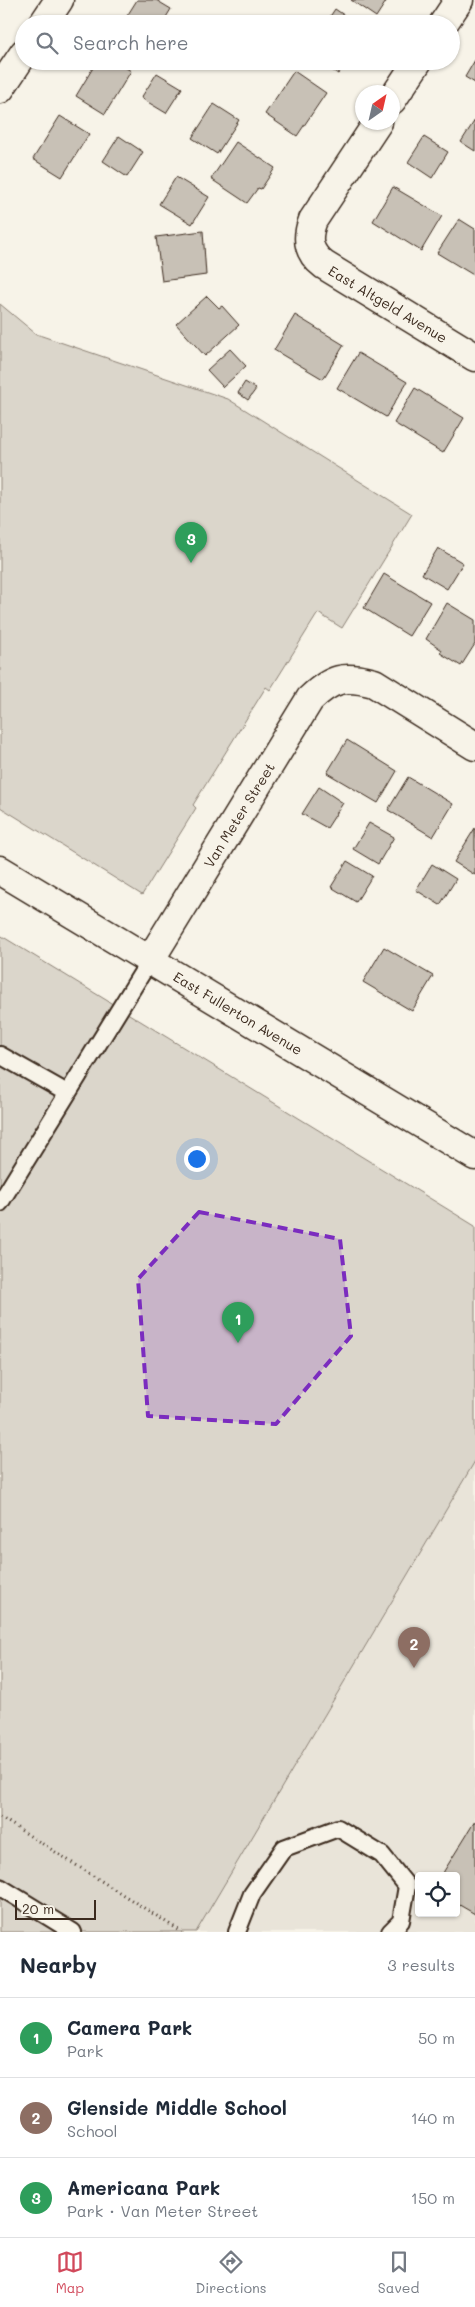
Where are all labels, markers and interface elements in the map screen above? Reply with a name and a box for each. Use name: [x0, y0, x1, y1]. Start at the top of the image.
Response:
search box: [15, 15, 460, 70]
icon: search: [33, 29, 61, 57]
text: Search here: [73, 30, 189, 55]
north arrow: [355, 85, 400, 130]
street label: East Altgeld Avenue: [325, 261, 451, 347]
pin: 3: [175, 522, 207, 563]
street label: Van Meter Street: [199, 759, 279, 871]
street label: East Fullerton Avenue: [170, 967, 306, 1059]
your location: [184, 1146, 210, 1172]
pin: 1: [222, 1302, 254, 1343]
pin: 2: [398, 1627, 430, 1668]
map controls: [415, 1872, 460, 1917]
button: locate: [415, 1872, 460, 1917]
scale bar: [15, 1897, 96, 1920]
text: 20 m: [22, 1899, 54, 1918]
text: Nearby: [20, 1951, 97, 1978]
text: 3 results: [387, 1954, 455, 1975]
text: Camera Park: [67, 2015, 192, 2040]
text: 1: [32, 2027, 40, 2048]
text: 50 m: [418, 2027, 455, 2048]
text: Park: [67, 2040, 103, 2061]
text: Glenside Middle School: [67, 2095, 287, 2120]
text: 2: [32, 2107, 40, 2128]
text: 140 m: [411, 2107, 455, 2128]
text: School: [67, 2120, 117, 2141]
text: Americana Park: [67, 2175, 220, 2200]
text: 3: [31, 2187, 41, 2208]
text: 150 m: [411, 2187, 455, 2208]
text: Park · Van Meter Street: [67, 2200, 258, 2221]
tab: Map: [56, 2248, 84, 2297]
tab: Directions: [195, 2248, 267, 2297]
tab: Saved: [378, 2248, 419, 2297]

